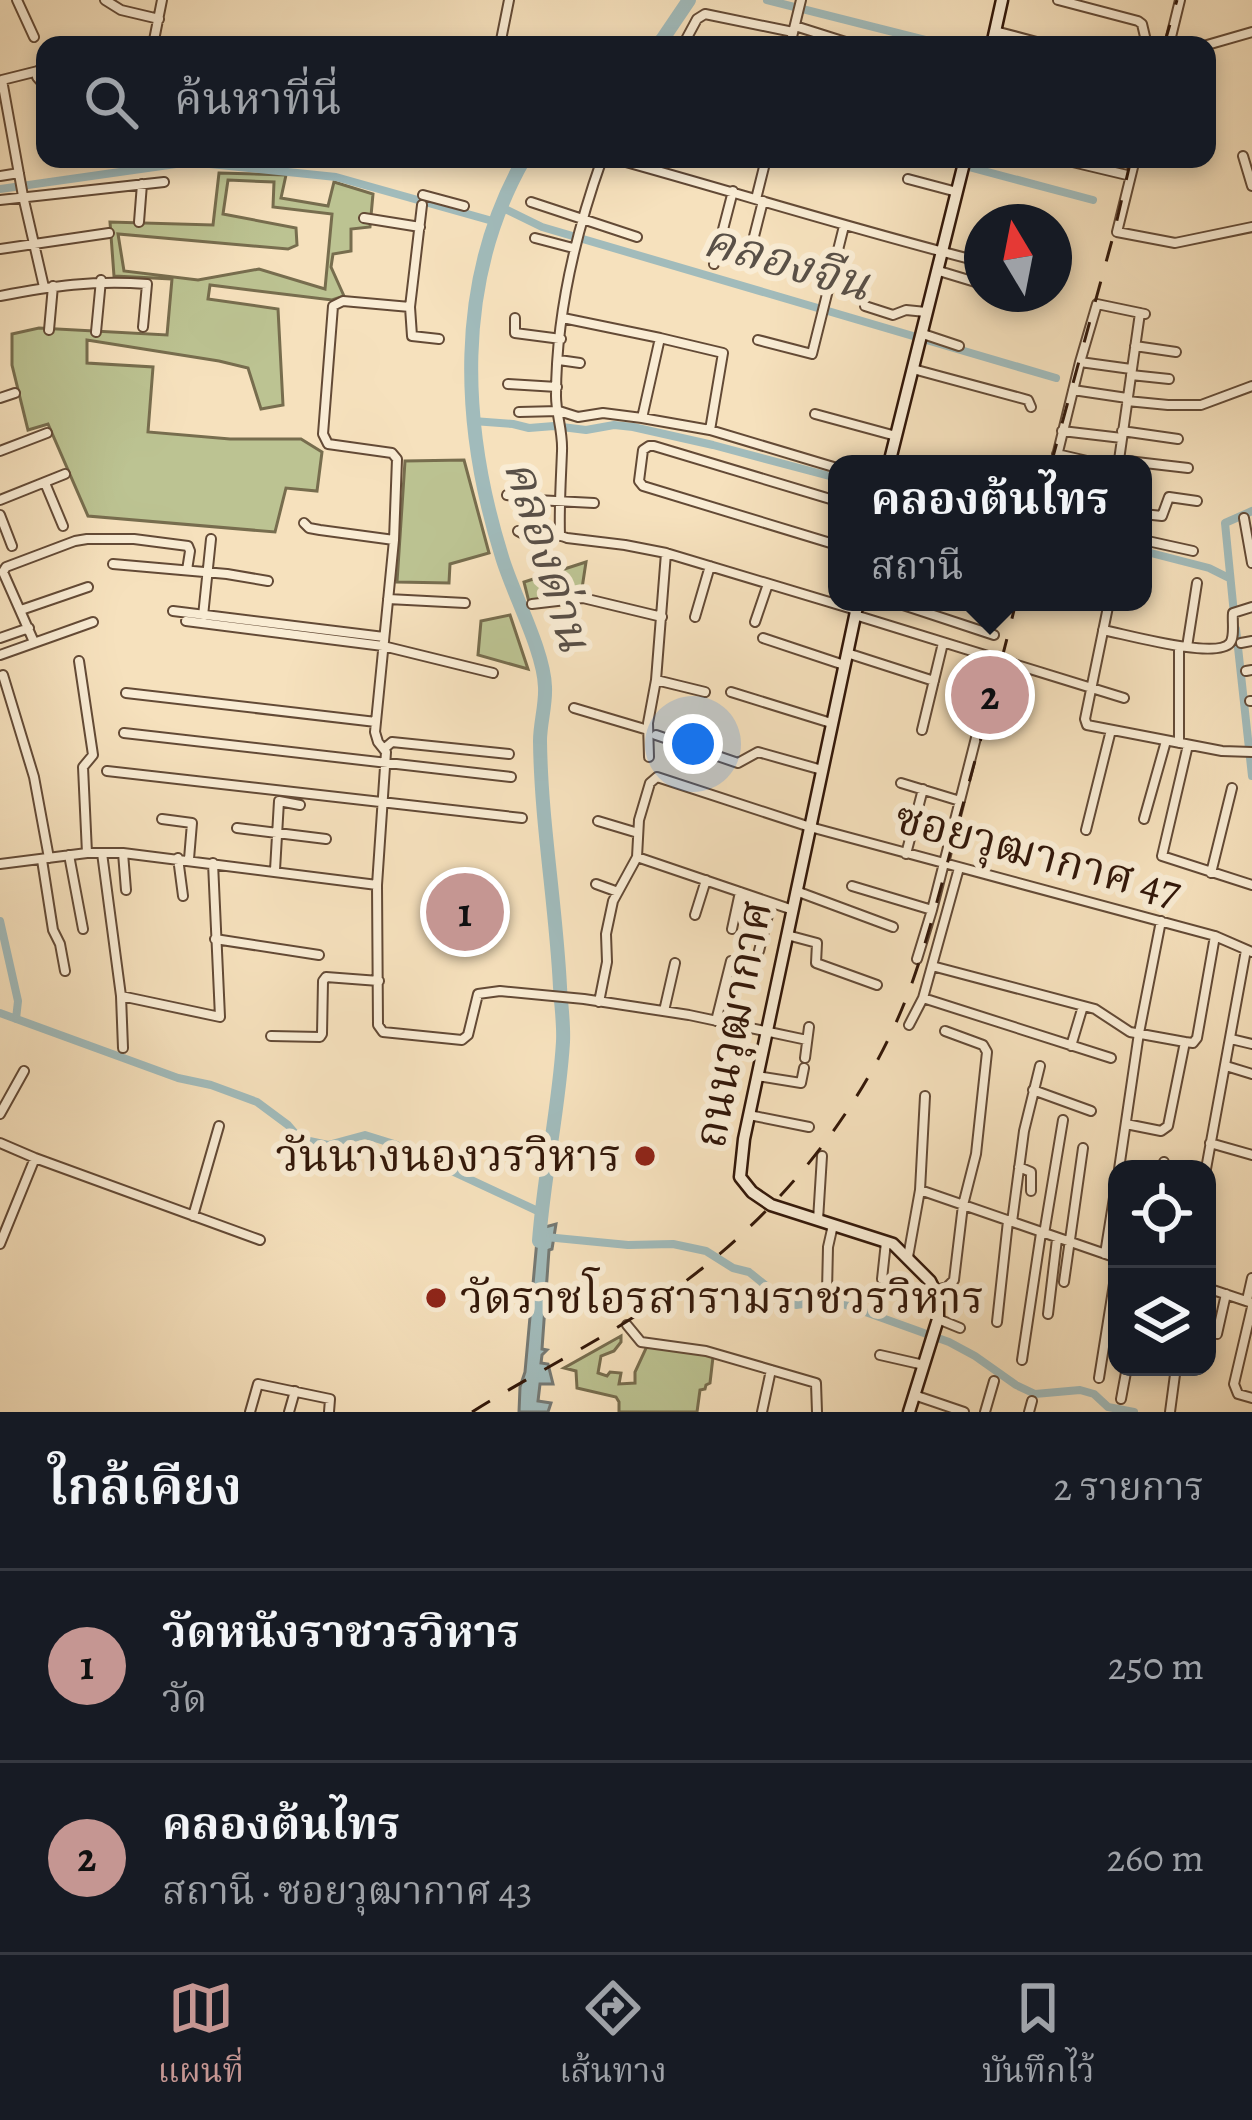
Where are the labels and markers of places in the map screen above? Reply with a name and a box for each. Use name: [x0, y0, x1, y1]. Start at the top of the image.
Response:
pin: 2: [951, 650, 1029, 740]
pin: 1: [426, 867, 504, 957]
place label: วันนางนองวรวิหาร: [275, 1125, 621, 1187]
marker: วันนางนองวรวิหาร: [632, 1143, 658, 1169]
place label: วัดราชโอรสารามราชวรวิหาร: [460, 1267, 984, 1329]
marker: วัดราชโอรสารามราชวรวิหาร: [423, 1285, 449, 1311]

